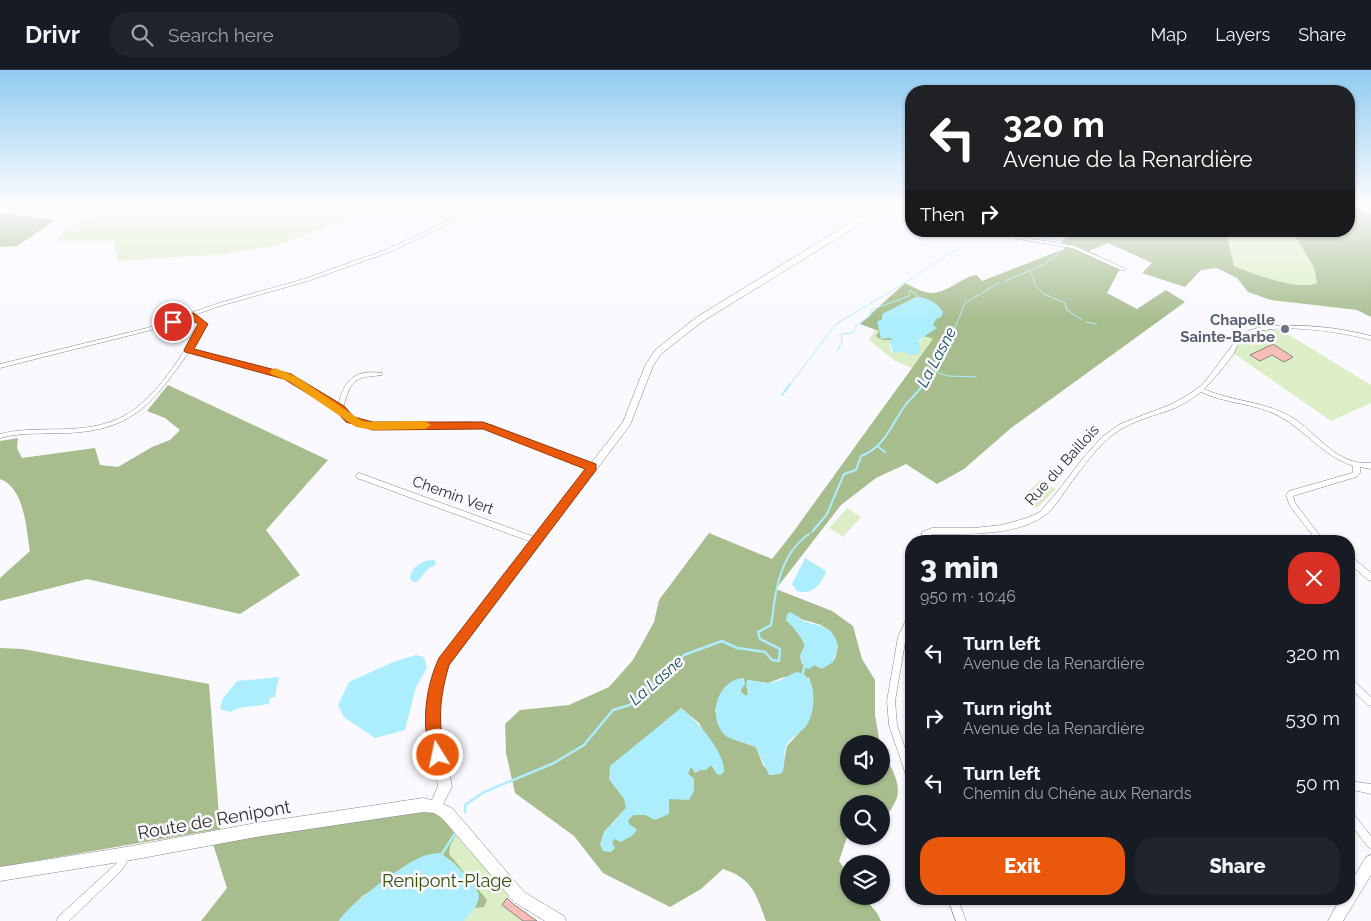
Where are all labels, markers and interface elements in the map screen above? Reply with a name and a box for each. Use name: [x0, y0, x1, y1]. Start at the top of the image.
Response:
search box: [110, 12, 460, 57]
text: Drivr: [25, 20, 80, 49]
icon: search: [128, 21, 156, 49]
text: Search here: [168, 24, 274, 46]
text: Map: [1151, 24, 1187, 45]
text: Layers: [1215, 24, 1270, 45]
text: Share: [1298, 24, 1346, 45]
text: 320 m: [1003, 104, 1105, 145]
icon: left: [920, 105, 985, 170]
text: Avenue de la Renardière: [1003, 146, 1252, 172]
icon: right: [975, 200, 1003, 228]
text: Then: [920, 203, 965, 225]
pin: [152, 301, 194, 343]
icon: arrive: [159, 308, 187, 336]
place label: Chapelle Sainte-Barbe: [1180, 311, 1275, 346]
marker: Chapelle Sainte-Barbe: [1279, 323, 1291, 335]
water label: La Lasne: [913, 324, 960, 390]
street label: Rue du Baillois: [1021, 421, 1103, 509]
street label: Chemin Vert: [410, 472, 496, 518]
text: 3 min: [920, 550, 999, 585]
button: close: [1288, 552, 1340, 604]
text: 950 m · 10:46: [920, 587, 1016, 606]
text: Turn left: [963, 632, 1040, 654]
icon: left: [920, 639, 948, 667]
text: 320 m: [1286, 642, 1340, 664]
water label: La Lasne: [625, 652, 687, 709]
text: Avenue de la Renardière: [963, 654, 1144, 673]
text: Turn right: [963, 697, 1052, 719]
icon: right: [920, 704, 948, 732]
text: 530 m: [1286, 707, 1340, 729]
text: Avenue de la Renardière: [963, 719, 1144, 738]
position arrow: [411, 728, 463, 780]
map controls: [840, 735, 890, 905]
button: sound: [840, 735, 890, 785]
text: Turn left: [963, 762, 1040, 784]
icon: left: [920, 769, 948, 797]
text: 50 m: [1296, 772, 1340, 794]
text: Chemin du Chêne aux Renards: [963, 784, 1191, 803]
button: search: [840, 795, 890, 845]
street label: Route de Renipont: [136, 796, 292, 843]
button: Exit: [920, 837, 1125, 895]
button: Share: [1135, 837, 1340, 895]
button: layers: [840, 855, 890, 905]
park label: Renipont-Plage: [382, 870, 512, 891]

